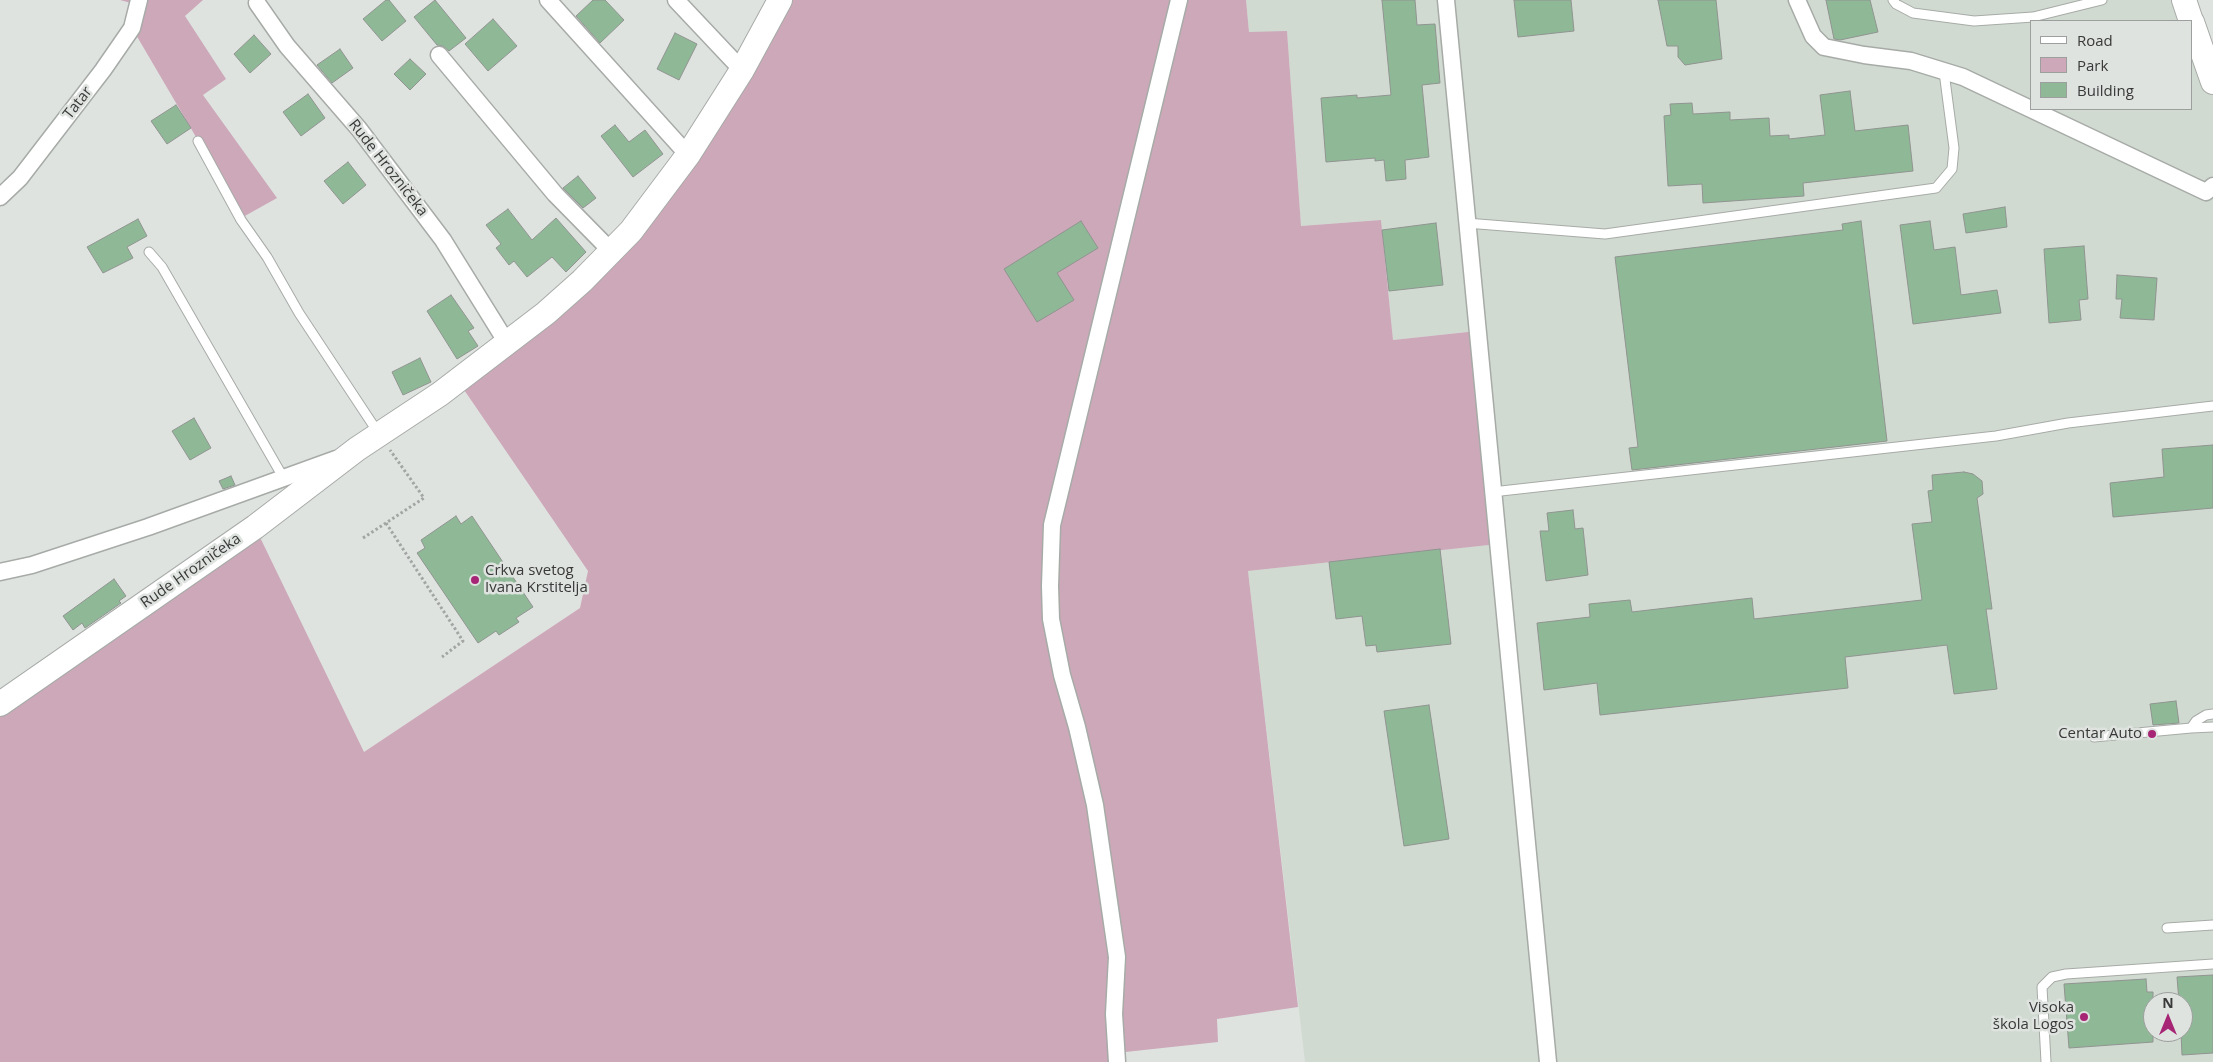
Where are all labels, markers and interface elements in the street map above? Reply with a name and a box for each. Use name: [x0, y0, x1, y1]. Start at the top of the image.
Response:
legend: [2030, 20, 2193, 110]
text: Road: [2077, 30, 2113, 50]
text: Park: [2077, 55, 2108, 75]
text: Building: [2077, 80, 2134, 100]
street label: Tatar: [60, 83, 96, 123]
street label: Rude Hrozničeka: [345, 116, 431, 220]
street label: Rude Hrozničeka: [138, 530, 244, 612]
place label: Crkva svetog Ivana Krstitelja: [485, 562, 588, 597]
marker: Crkva svetog Ivana Krstitelja: [469, 574, 481, 586]
place label: Centar Auto: [2058, 725, 2142, 743]
marker: Centar Auto: [2146, 728, 2158, 740]
north arrow: [2143, 992, 2193, 1042]
text: N: [2162, 993, 2174, 1012]
place label: Visoka škola Logos: [1993, 999, 2074, 1034]
marker: Visoka škola Logos: [2078, 1011, 2090, 1023]

